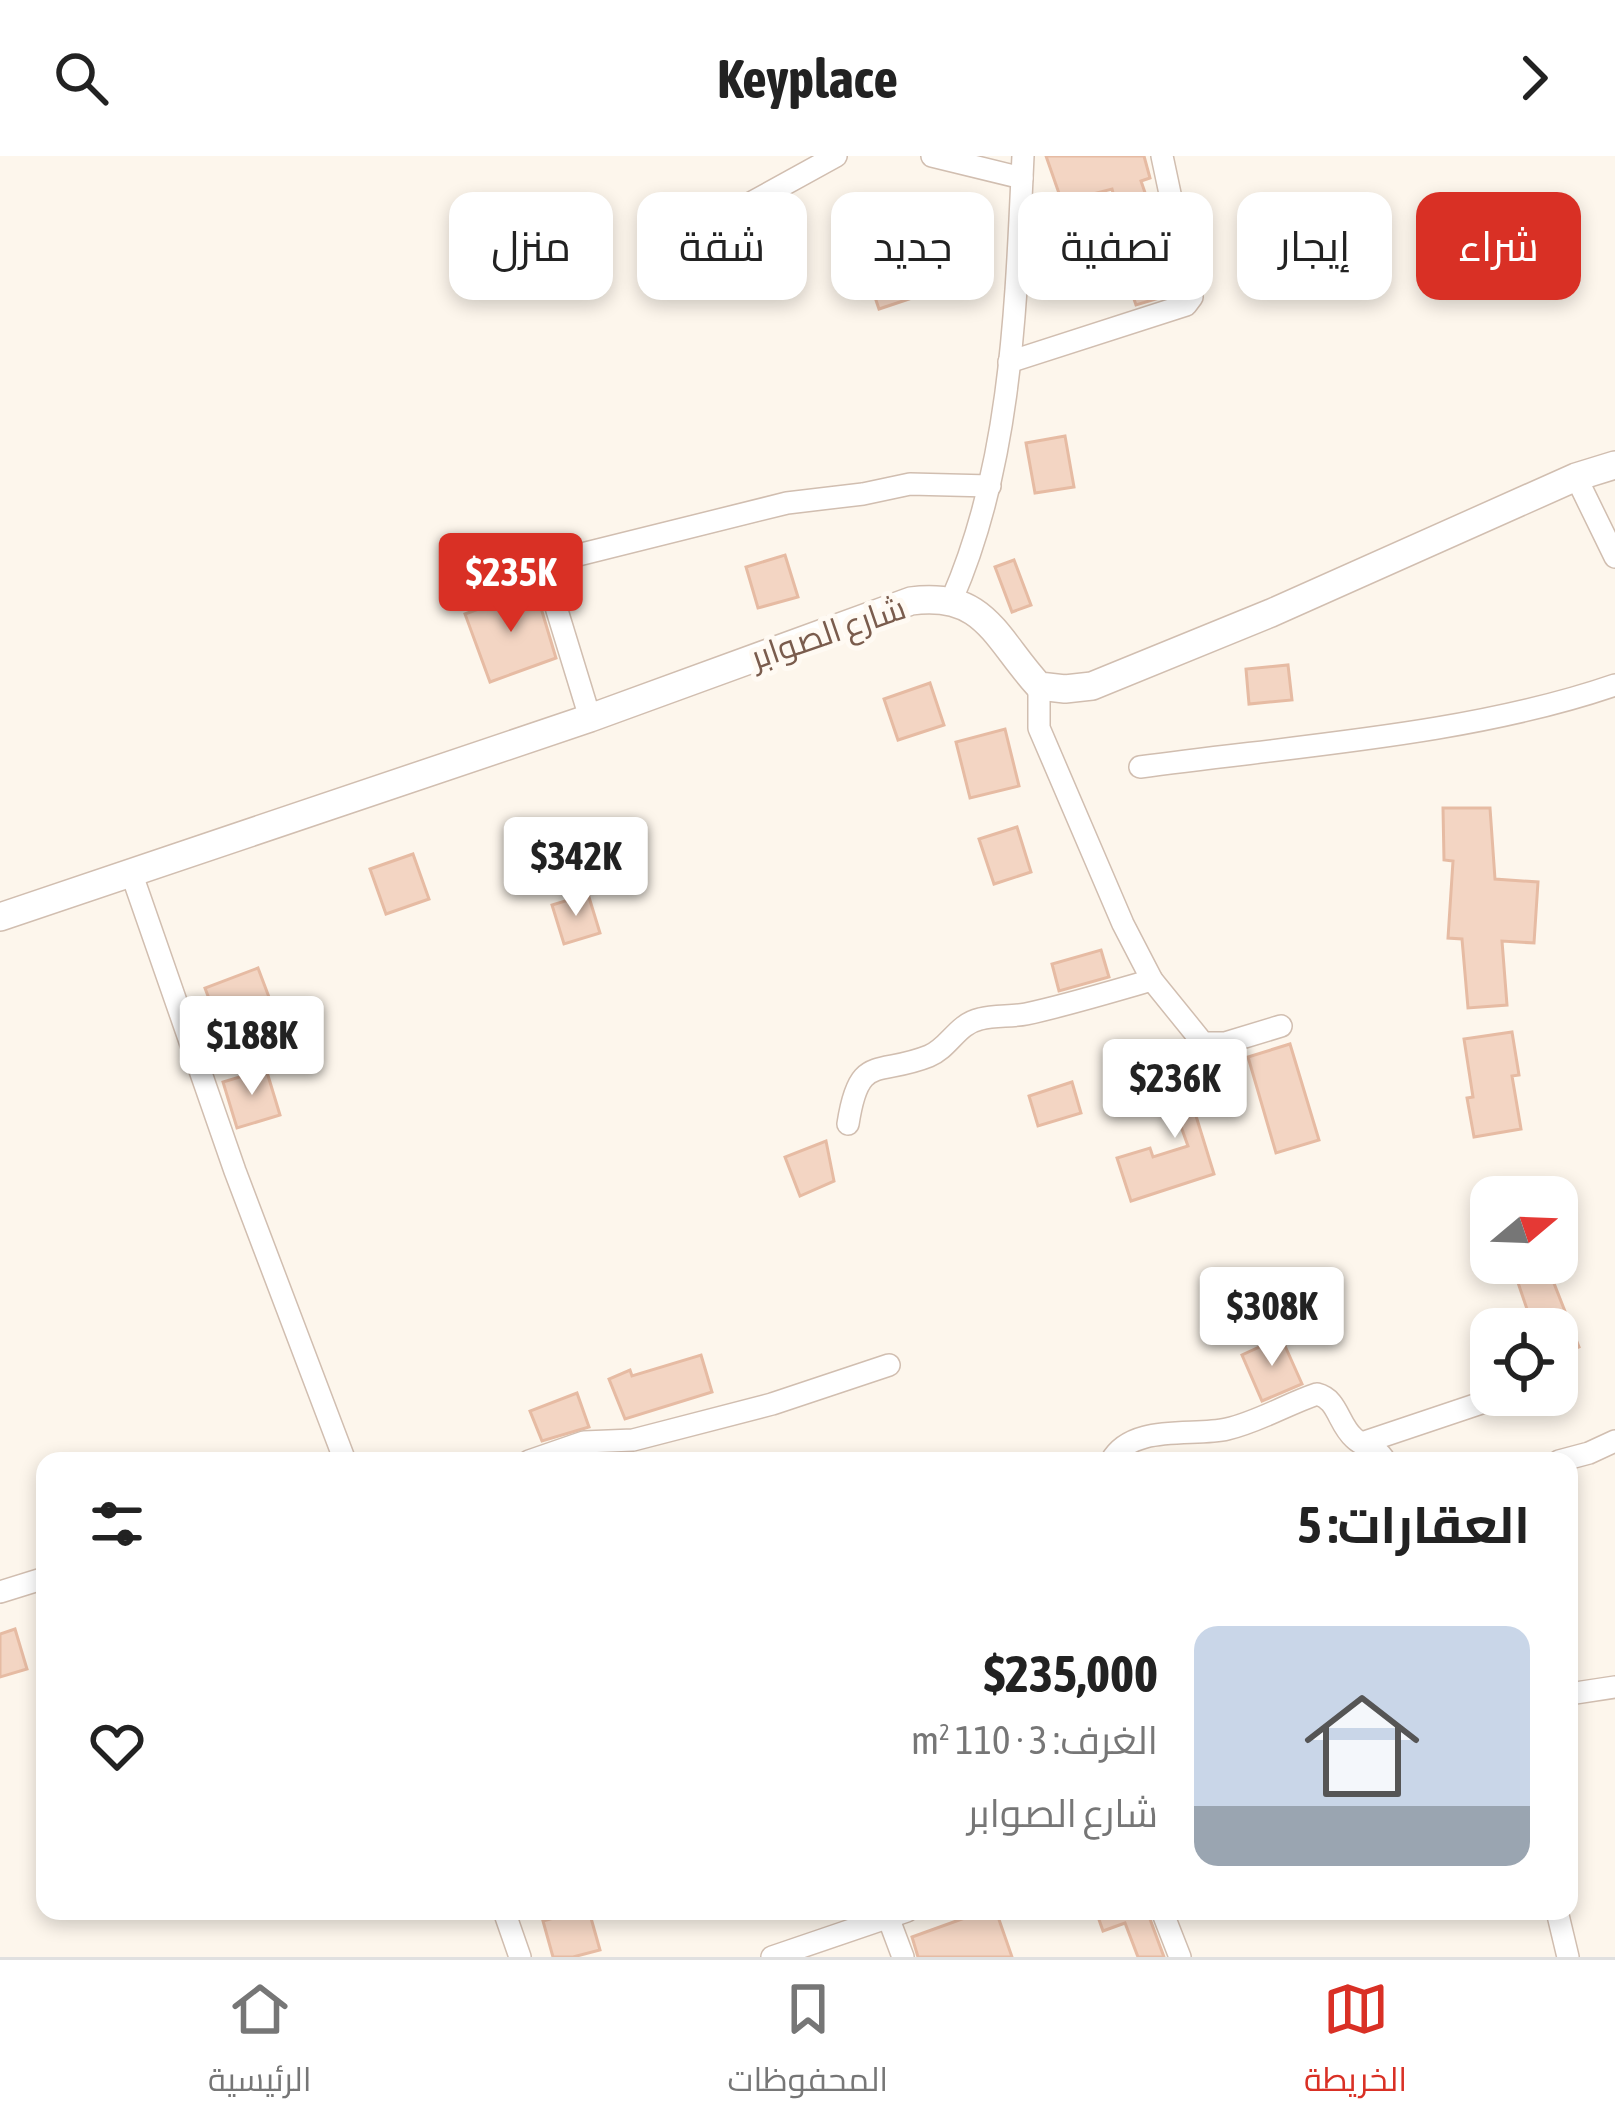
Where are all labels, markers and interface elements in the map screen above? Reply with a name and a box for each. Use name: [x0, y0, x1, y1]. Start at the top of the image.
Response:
icon: search: [48, 45, 114, 111]
icon: forward: [1501, 45, 1567, 111]
text: Keyplace: [717, 48, 898, 109]
chip: منزل: [449, 192, 613, 300]
chip: شقة: [637, 192, 807, 300]
chip: جديد: [831, 192, 994, 300]
chip: تصفية: [1018, 192, 1213, 300]
chip: إيجار: [1237, 192, 1392, 300]
chip: شراء: [1416, 192, 1581, 300]
pin: $235K: [427, 533, 595, 635]
text: $235K: [466, 550, 556, 594]
street label: شارع الصوابر: [744, 588, 912, 681]
pin: $342K: [492, 817, 660, 919]
text: $342K: [531, 834, 621, 878]
pin: $188K: [168, 996, 336, 1098]
text: $188K: [207, 1013, 297, 1057]
pin: $236K: [1091, 1039, 1259, 1141]
text: $236K: [1130, 1056, 1220, 1100]
north arrow: [1470, 1176, 1578, 1284]
map controls: [1470, 1176, 1578, 1416]
pin: $308K: [1188, 1267, 1356, 1369]
text: $308K: [1227, 1284, 1317, 1328]
button: locate: [1470, 1308, 1578, 1416]
icon: filters: [84, 1491, 150, 1557]
text: العقارات: 5: [1297, 1495, 1530, 1554]
text: $235,000: [984, 1644, 1158, 1703]
icon: home: [1290, 1674, 1434, 1818]
icon: heart: [84, 1713, 150, 1779]
text: الغرف: 3 · 110 m²: [911, 1718, 1158, 1762]
text: شارع الصوابر: [967, 1791, 1158, 1835]
tab: الرئيسية: [208, 1976, 312, 2110]
tab: المحفوظات: [727, 1976, 888, 2110]
tab: الخريطة: [1304, 1976, 1407, 2110]

